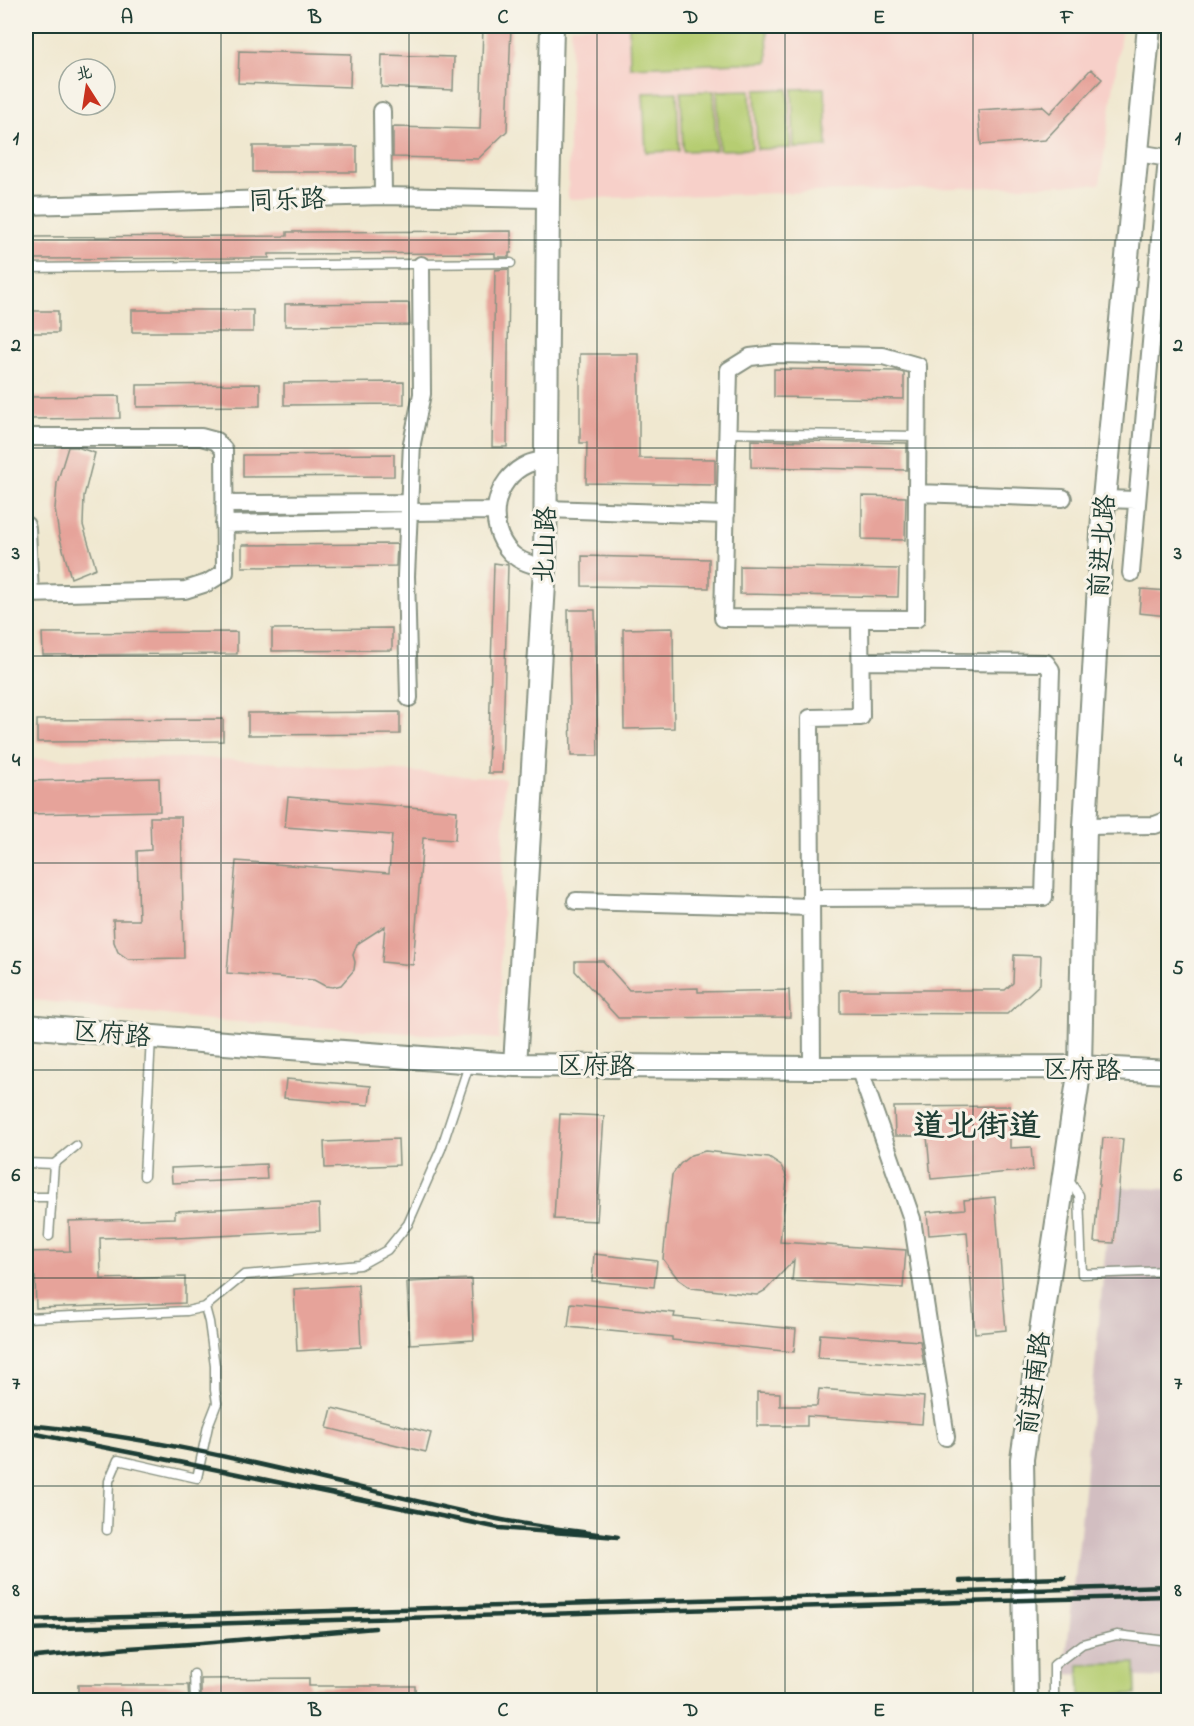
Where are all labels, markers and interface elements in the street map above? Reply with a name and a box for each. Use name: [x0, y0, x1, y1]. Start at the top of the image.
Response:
text: A: [121, 4, 133, 33]
text: B: [307, 4, 322, 33]
text: C: [498, 4, 509, 33]
text: D: [683, 4, 698, 33]
text: E: [873, 4, 885, 33]
text: F: [1060, 4, 1074, 33]
north arrow: [57, 57, 117, 117]
text: 北: [74, 61, 95, 88]
text: 1: [13, 125, 20, 154]
text: 1: [1175, 125, 1182, 154]
street label: 同乐路: [247, 182, 327, 222]
text: 2: [10, 332, 21, 361]
text: 2: [1172, 332, 1183, 361]
street label: 前进北路: [1081, 493, 1127, 599]
street label: 北山路: [527, 505, 567, 585]
text: 3: [11, 540, 20, 569]
text: 3: [1173, 540, 1182, 569]
text: 4: [12, 747, 21, 776]
text: 4: [1174, 747, 1183, 776]
text: 5: [10, 955, 22, 984]
text: 5: [1172, 955, 1184, 984]
street label: 区府路: [71, 1014, 152, 1058]
street label: 区府路: [557, 1048, 635, 1088]
street label: 区府路: [1043, 1052, 1121, 1092]
district label: 道北街道: [913, 1105, 1041, 1152]
text: 6: [12, 1162, 21, 1191]
text: 6: [1174, 1162, 1183, 1191]
street label: 前进南路: [1010, 1329, 1062, 1438]
text: 7: [12, 1370, 21, 1399]
text: 7: [1174, 1370, 1183, 1399]
text: 8: [11, 1577, 20, 1606]
text: 8: [1173, 1577, 1182, 1606]
text: A: [121, 1697, 133, 1726]
text: B: [307, 1697, 322, 1726]
text: C: [498, 1697, 509, 1726]
text: D: [683, 1697, 698, 1726]
text: E: [873, 1697, 885, 1726]
text: F: [1060, 1697, 1074, 1726]

